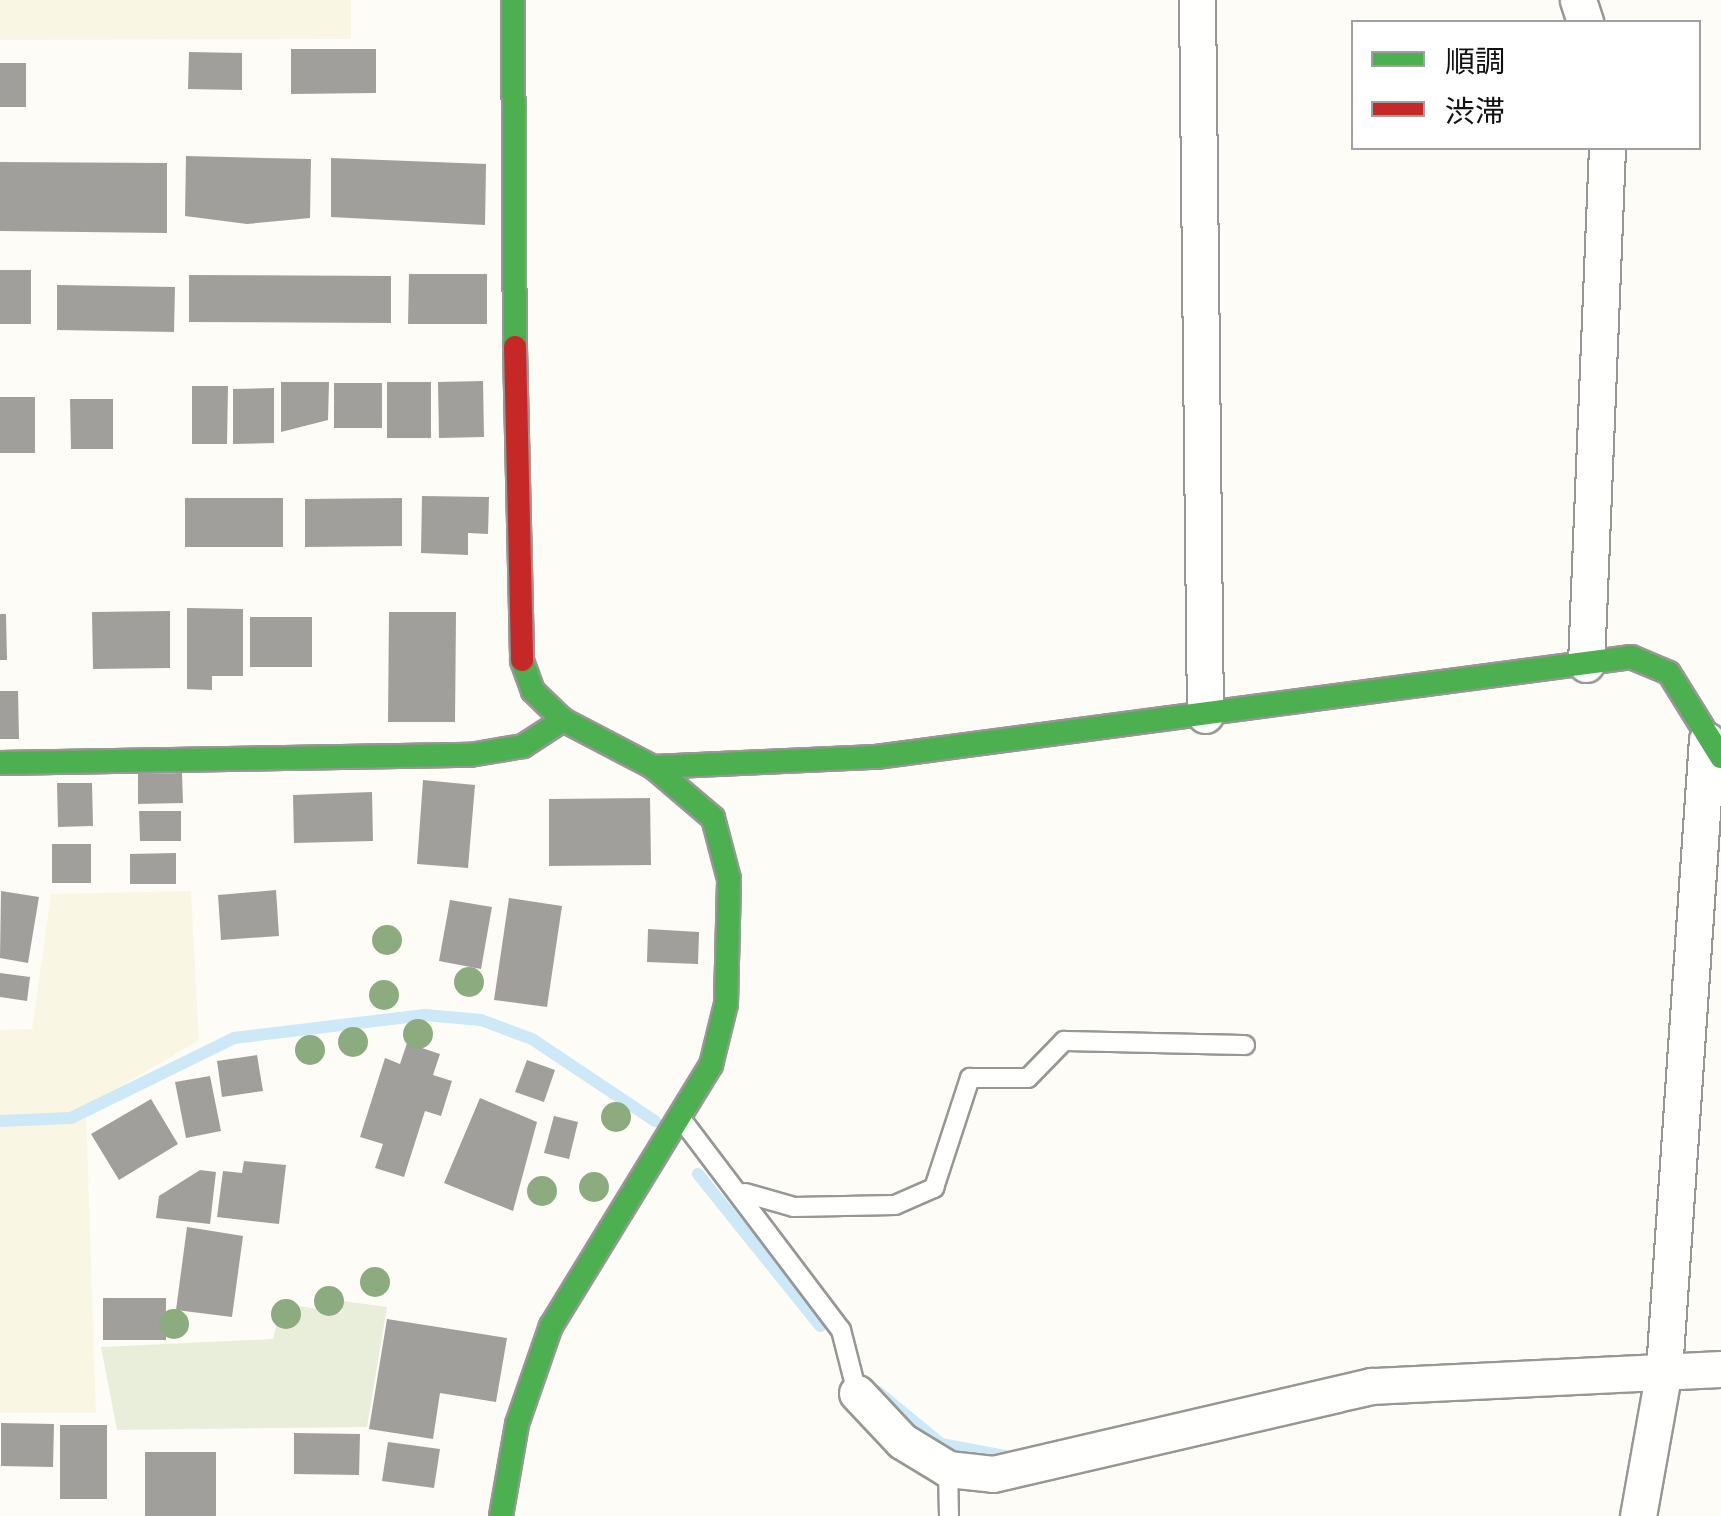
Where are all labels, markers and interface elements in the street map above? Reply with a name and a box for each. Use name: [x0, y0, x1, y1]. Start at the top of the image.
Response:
legend: [1351, 20, 1701, 150]
text: 順調: [1445, 44, 1505, 80]
text: 渋滞: [1445, 94, 1505, 130]

